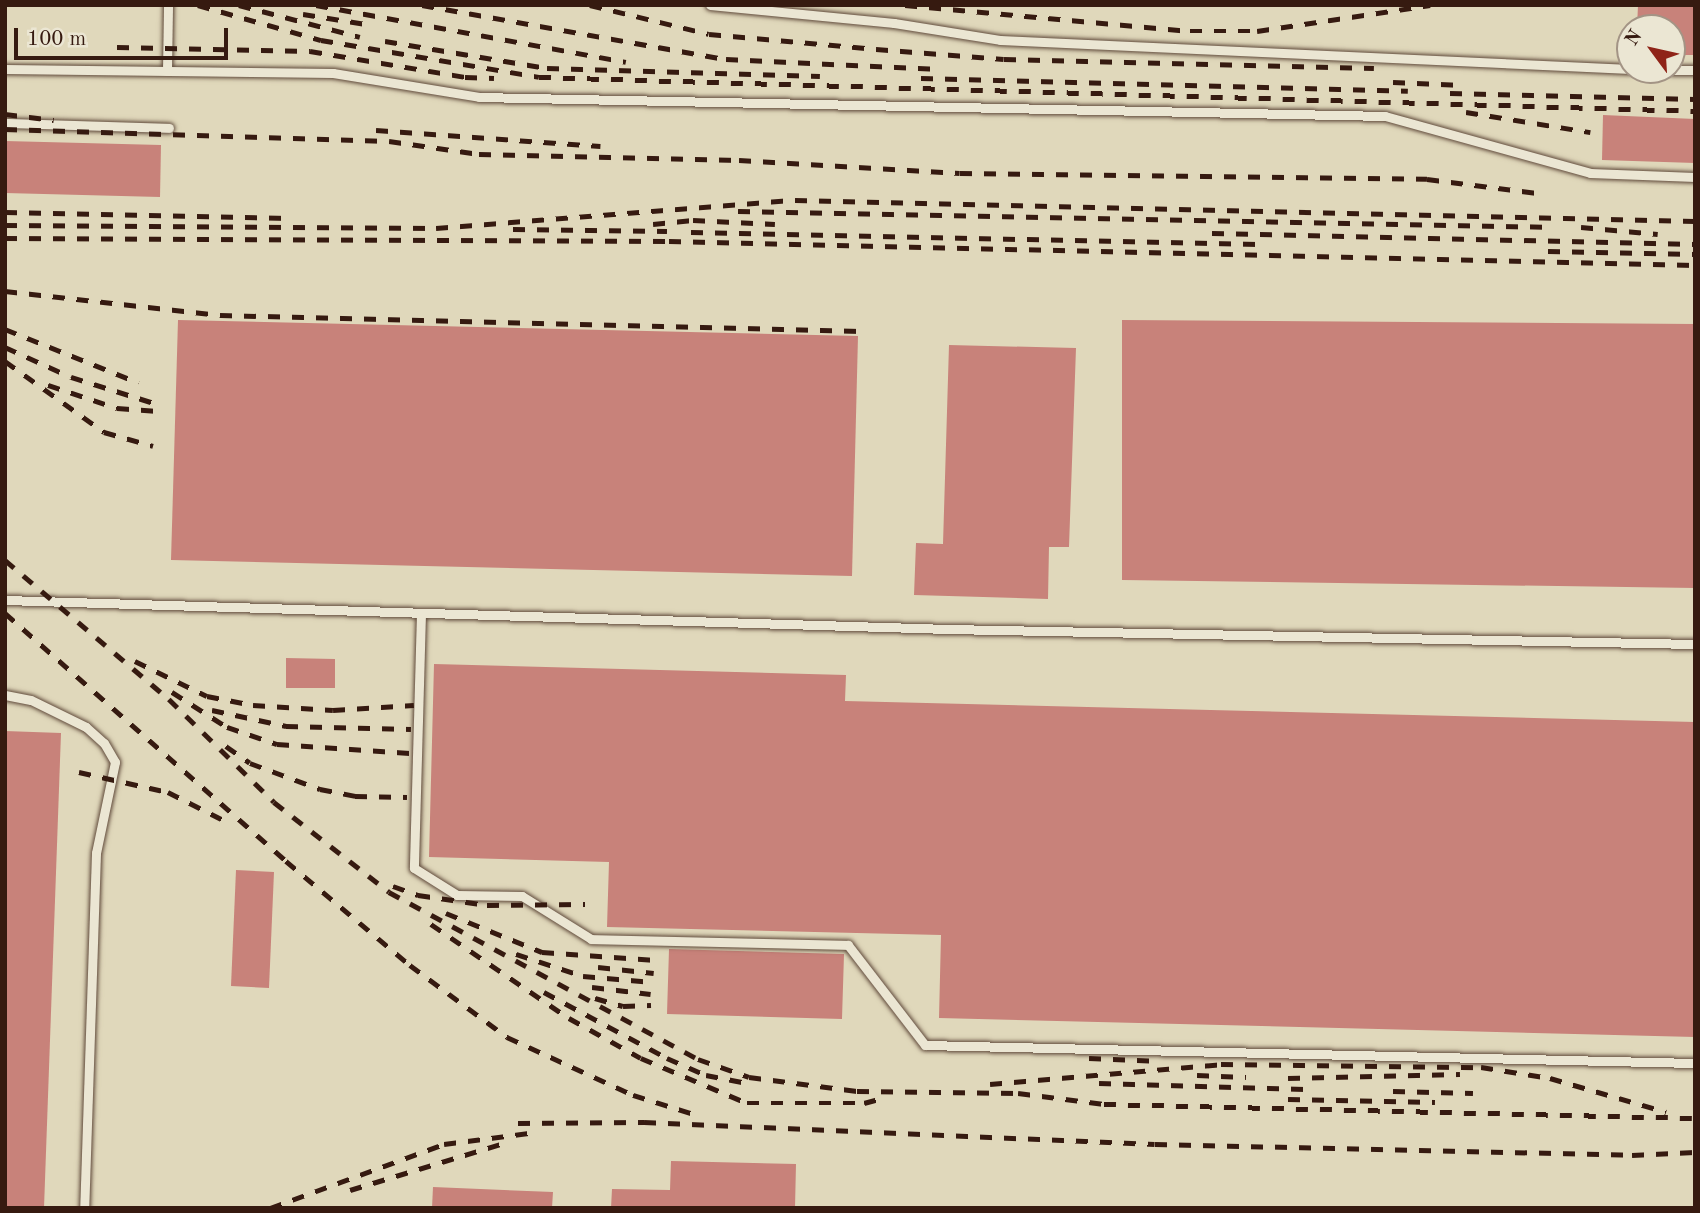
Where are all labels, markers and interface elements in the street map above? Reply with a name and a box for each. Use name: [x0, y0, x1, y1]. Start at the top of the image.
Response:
scale bar: [18, 14, 231, 58]
north arrow: [1616, 14, 1686, 84]
text: N: [1623, 27, 1647, 50]
text: 100 m: [27, 29, 86, 50]

